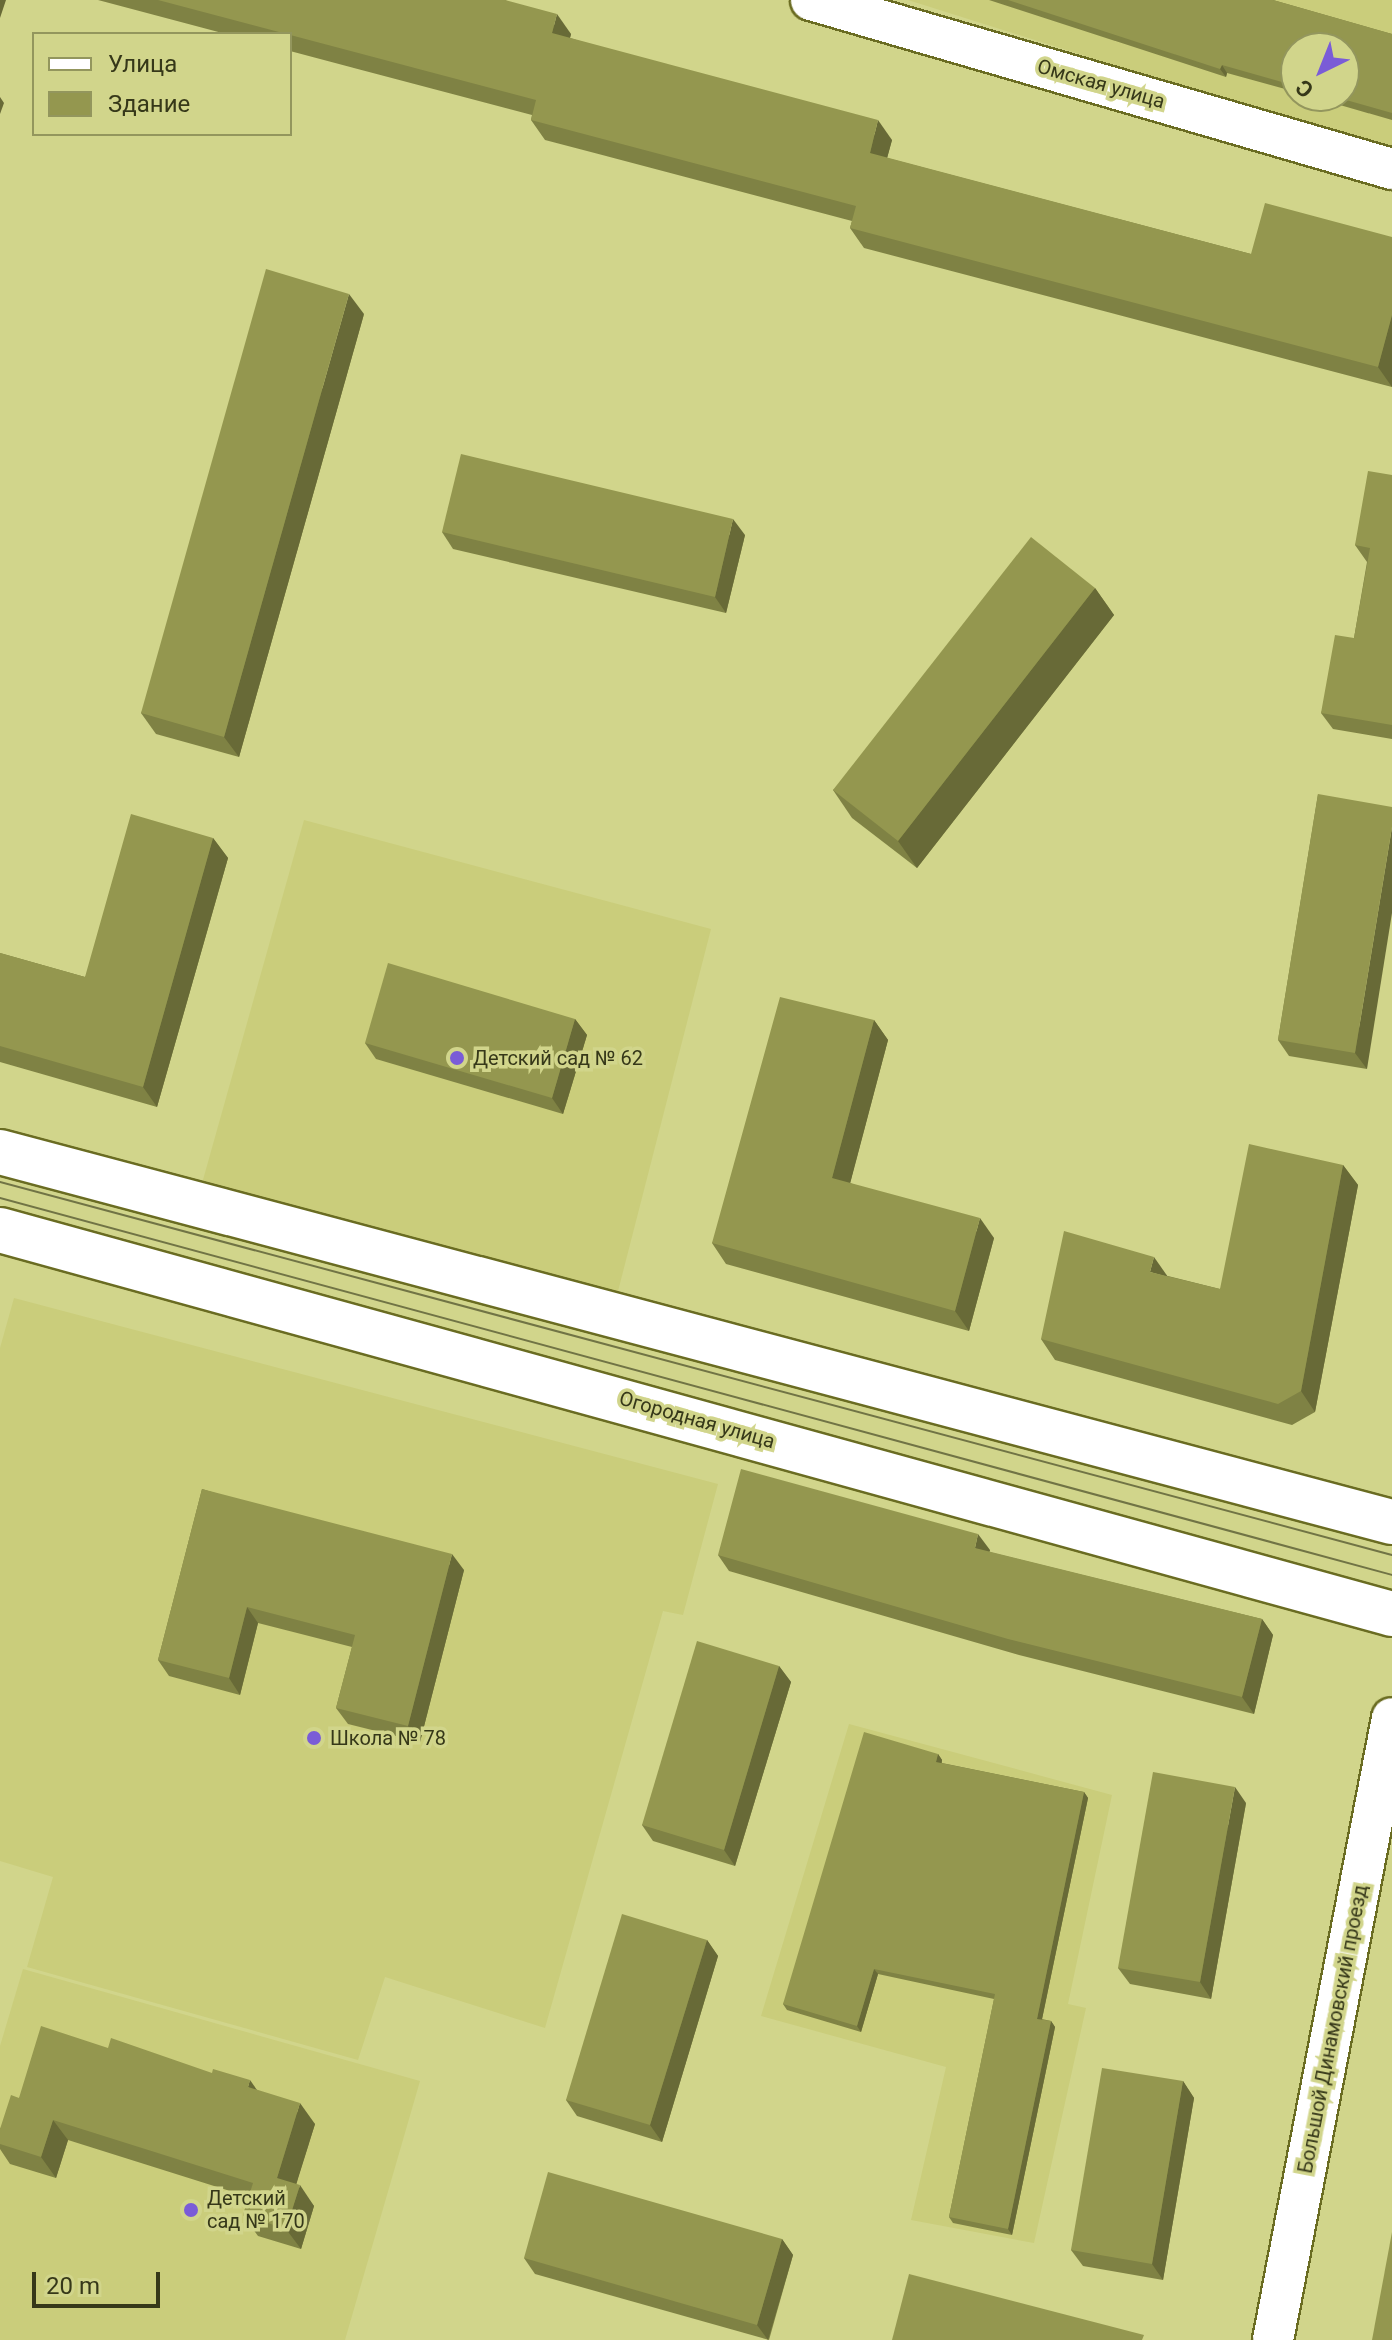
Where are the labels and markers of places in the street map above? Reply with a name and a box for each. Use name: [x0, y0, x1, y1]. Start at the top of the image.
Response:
place label: Детский сад № 62: [473, 1046, 643, 1070]
marker: Детский сад № 62: [448, 1049, 466, 1067]
place label: Школа № 78: [330, 1726, 446, 1750]
marker: Школа № 78: [305, 1729, 323, 1747]
place label: Детский сад № 170: [207, 2186, 305, 2233]
marker: Детский сад № 170: [182, 2201, 200, 2219]

